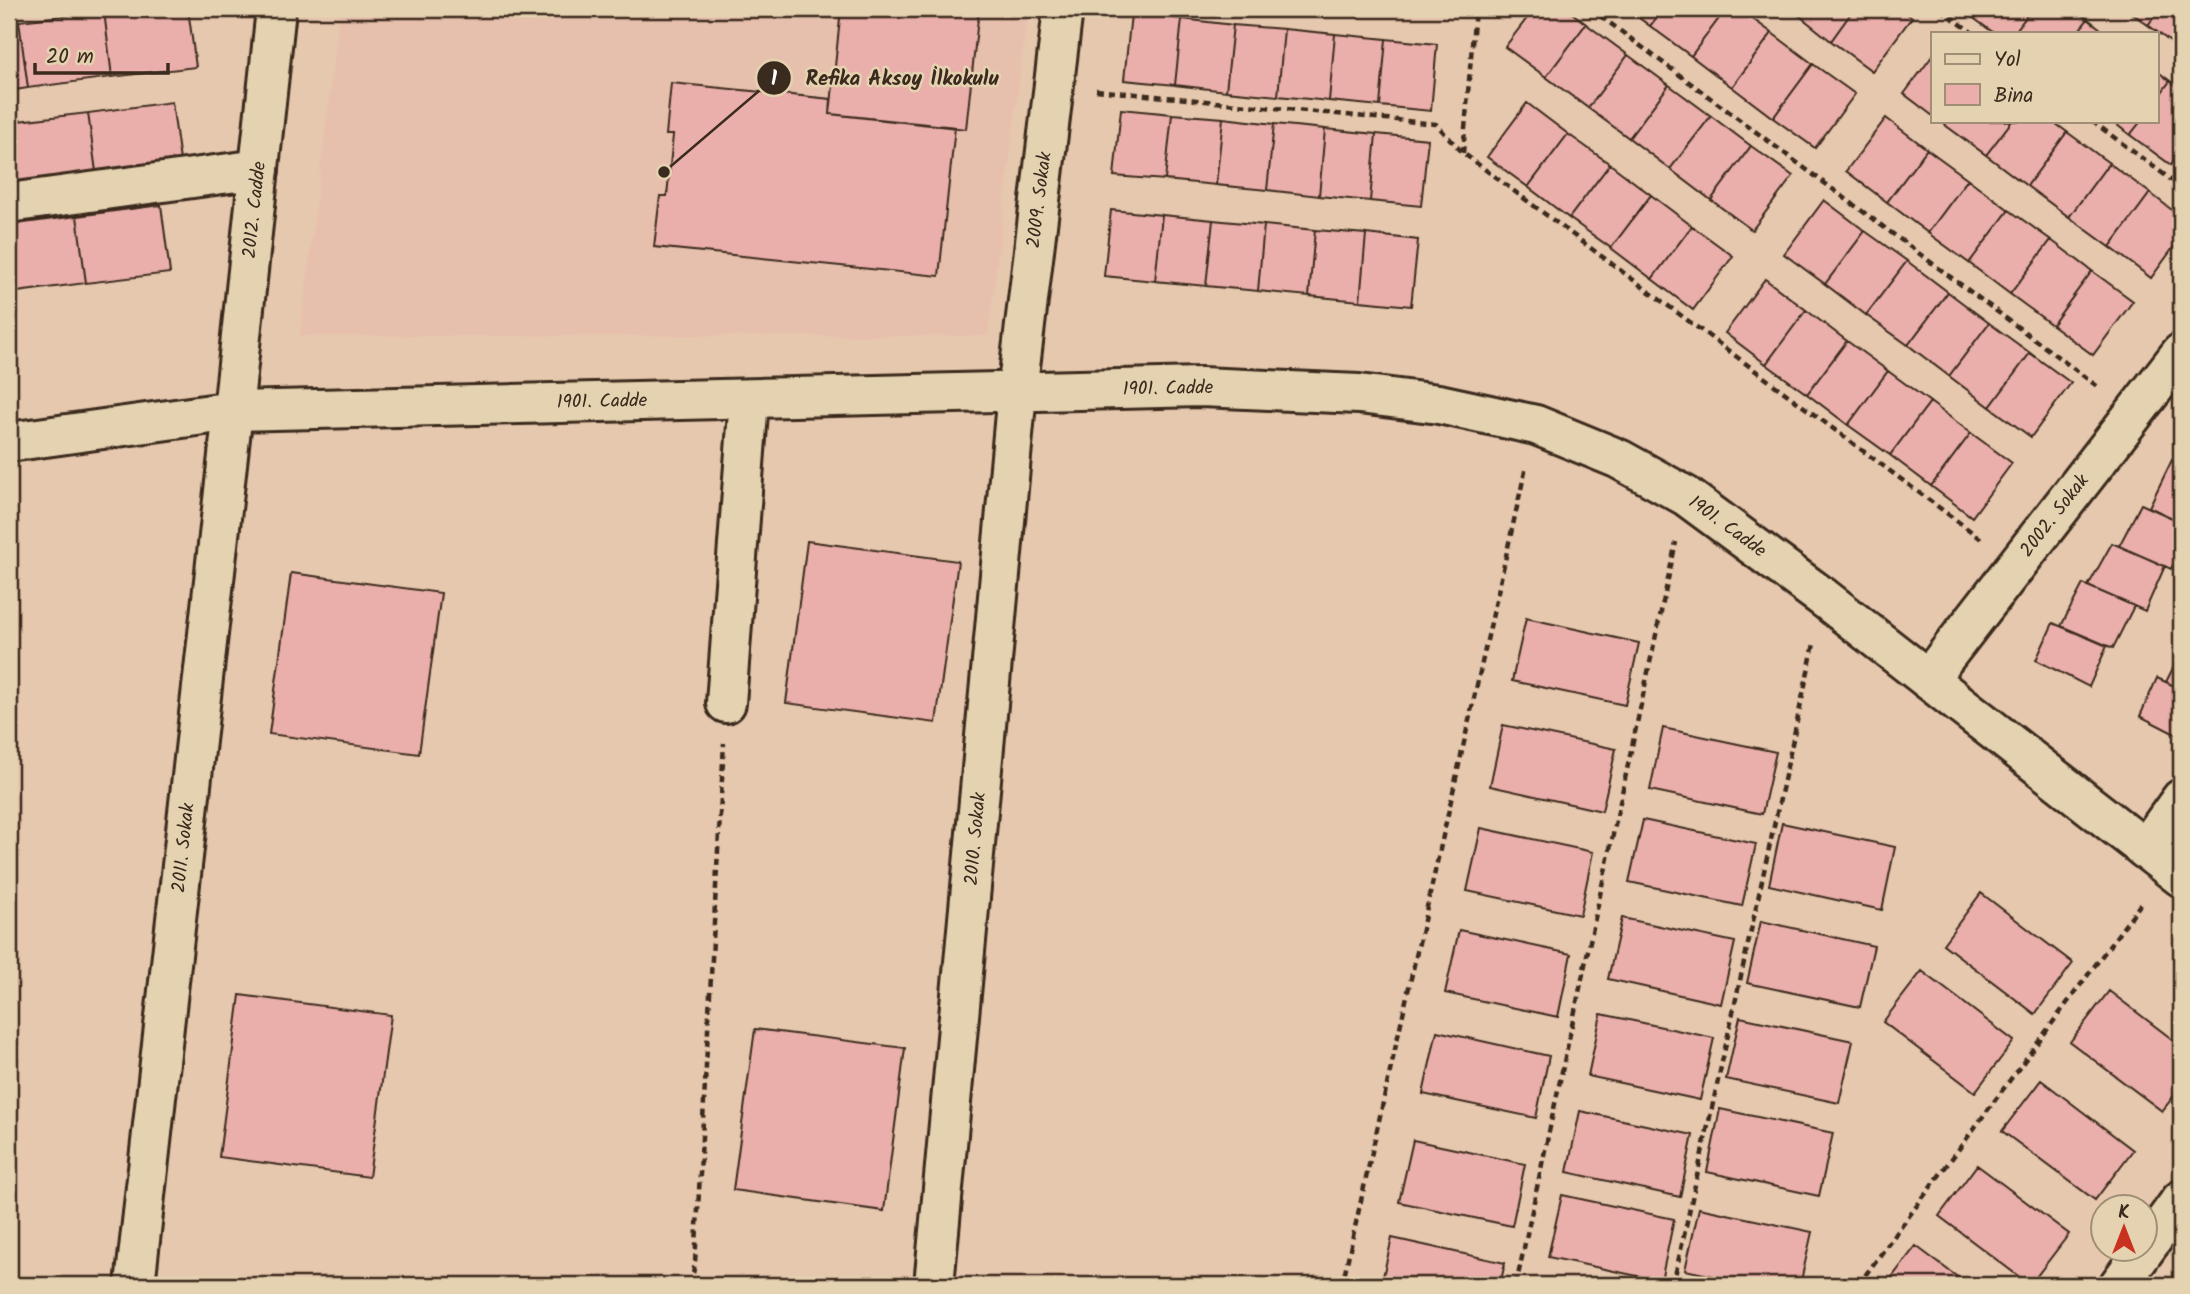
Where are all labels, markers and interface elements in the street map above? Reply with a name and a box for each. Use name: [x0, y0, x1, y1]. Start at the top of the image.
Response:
scale bar: [35, 32, 168, 76]
legend: [1931, 32, 2158, 122]
text: 20 m: [46, 41, 94, 74]
text: Yol: [1994, 44, 2021, 77]
callout: Refika Aksoy İlkokulu: [756, 57, 1012, 99]
text: 1: [771, 63, 778, 96]
text: Refika Aksoy İlkokulu: [805, 63, 999, 96]
text: Bina: [1994, 80, 2033, 113]
street label: 2009. Sokak: [1019, 150, 1061, 250]
street label: 2012. Cadde: [235, 160, 275, 260]
street label: 1901. Cadde: [1122, 373, 1214, 405]
street label: 1901. Cadde: [556, 386, 648, 418]
street label: 2002. Sokak: [2013, 468, 2097, 564]
street label: 1901. Cadde: [1682, 488, 1773, 566]
street label: 2010. Sokak: [957, 791, 995, 887]
street label: 2011. Sokak: [164, 802, 204, 894]
north arrow: [2088, 1192, 2158, 1262]
text: K: [2118, 1198, 2130, 1228]

